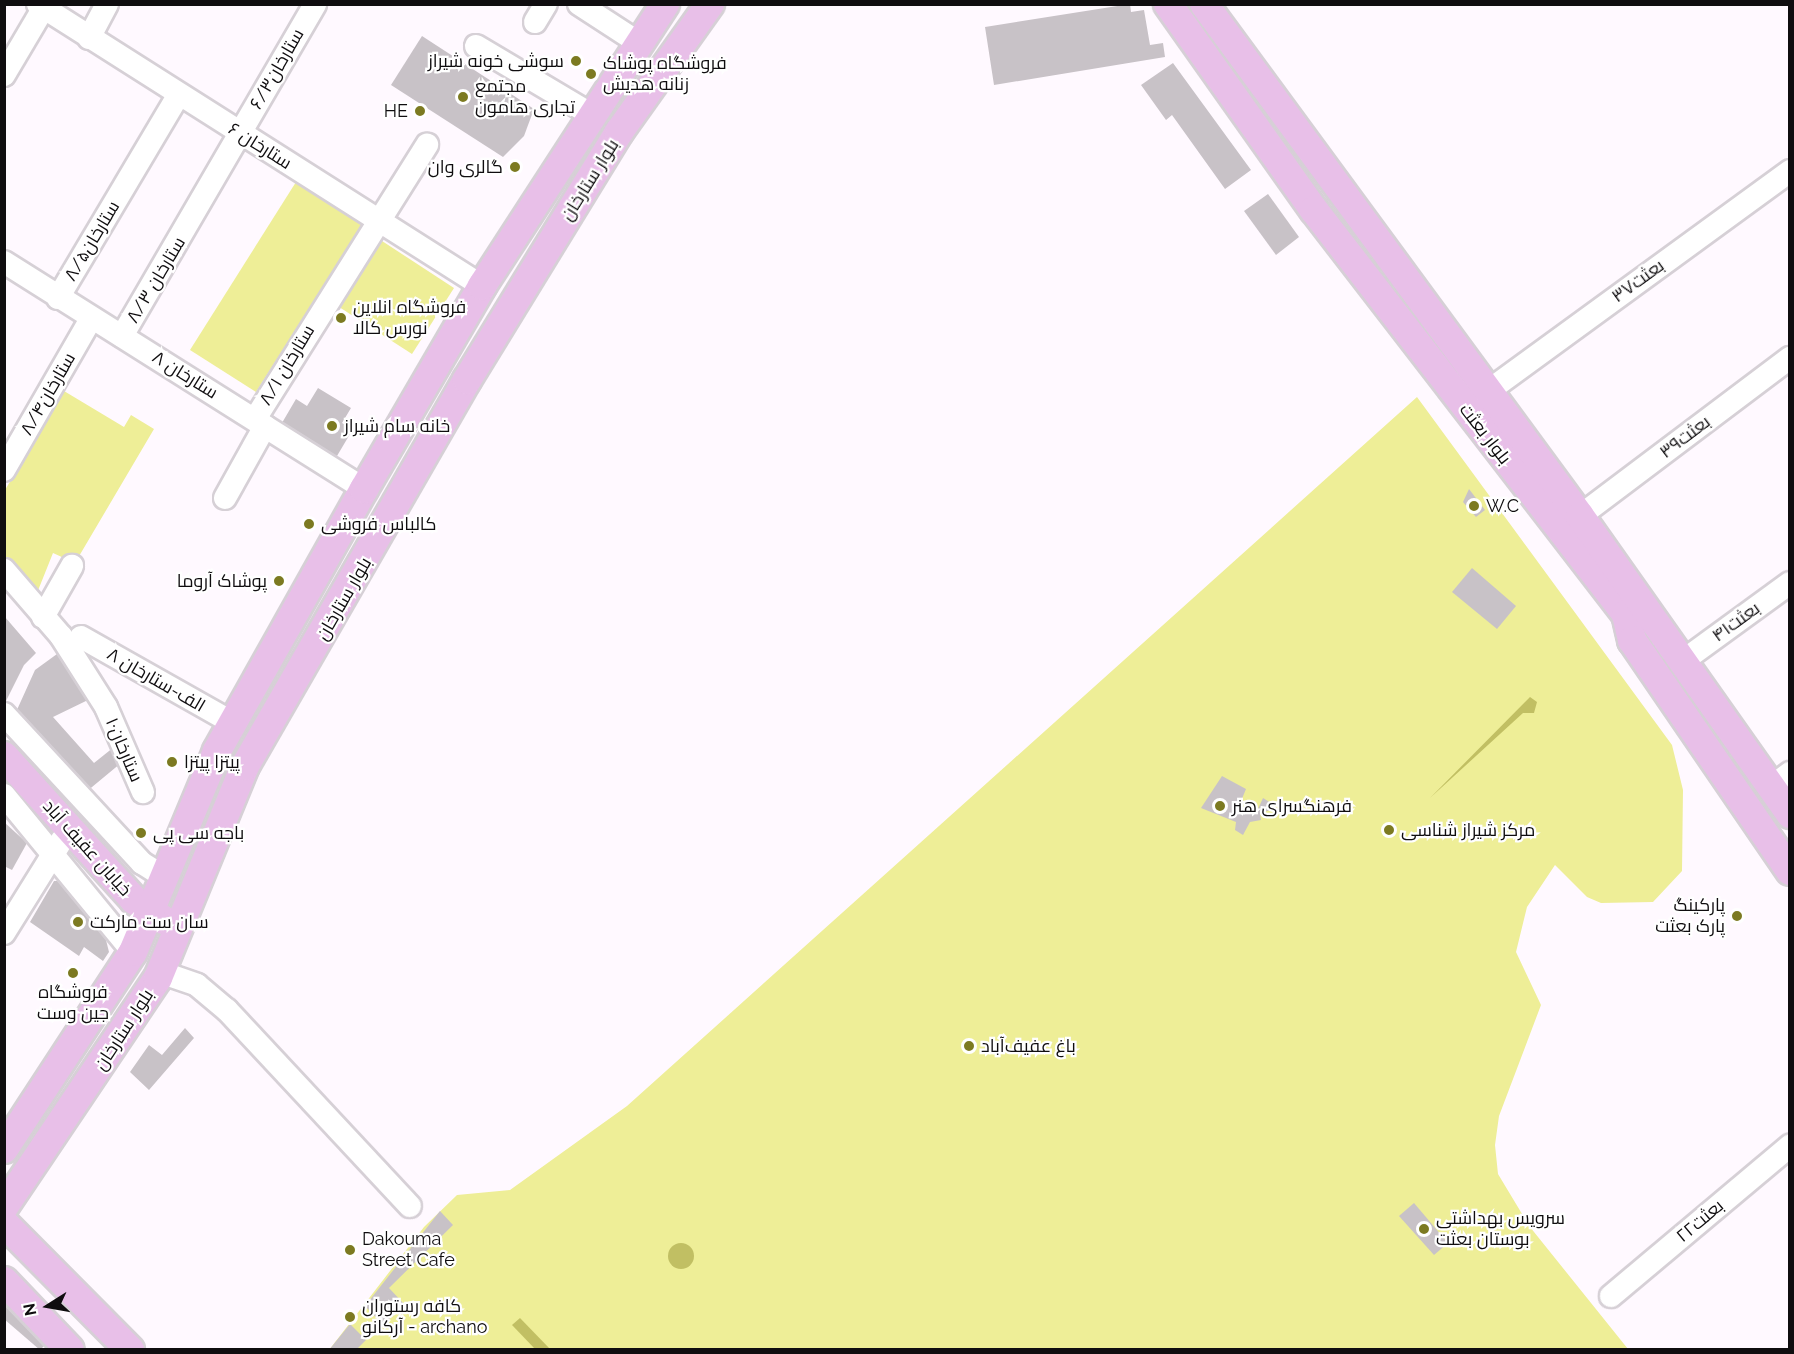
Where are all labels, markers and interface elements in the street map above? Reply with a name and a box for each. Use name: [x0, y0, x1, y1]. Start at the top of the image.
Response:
street label: ستارخان۶/۳: [245, 25, 309, 113]
place label: سوشی خونه شیراز: [428, 50, 564, 72]
place label: فروشگاه پوشاک زنانه هدیش: [603, 53, 727, 96]
marker: سوشی خونه شیراز: [569, 54, 583, 68]
marker: فروشگاه پوشاک زنانه هدیش: [584, 67, 598, 81]
place label: مجتمع تجاری هامون: [475, 76, 575, 118]
marker: مجتمع تجاری هامون: [456, 90, 470, 104]
place label: HE: [384, 100, 408, 122]
marker: HE: [413, 104, 427, 118]
street label: ستارخان ۶: [224, 118, 296, 174]
street label: بلوار ستارخان: [556, 135, 624, 225]
place label: گالری وان: [428, 156, 503, 178]
marker: گالری وان: [508, 160, 522, 174]
street label: ستارخان۸/۵: [60, 197, 124, 285]
street label: ستارخان ۸/۳: [122, 233, 190, 327]
street label: بعثت۳۷: [1608, 255, 1668, 307]
place label: فروشگاه انلاین نورس کالا: [353, 297, 466, 340]
marker: فروشگاه انلاین نورس کالا: [334, 311, 348, 325]
street label: ستارخان ۸/۱: [255, 321, 319, 409]
street label: ستارخان ۸: [148, 346, 222, 404]
street label: ستارخان۸/۴: [16, 349, 80, 439]
street label: بلوار بعثت: [1455, 399, 1515, 469]
street label: بعثت۳۹: [1655, 411, 1715, 463]
place label: خانه سام شیراز: [344, 415, 450, 437]
marker: خانه سام شیراز: [325, 419, 339, 433]
place label: W.C: [1486, 495, 1519, 517]
marker: W.C: [1467, 499, 1481, 513]
place label: کالباس فروشی: [321, 513, 436, 535]
marker: کالباس فروشی: [302, 517, 316, 531]
street label: بلوار ستارخان: [312, 554, 376, 644]
place label: پوشاک آروما: [177, 570, 267, 592]
marker: پوشاک آروما: [272, 574, 286, 588]
street label: بعثت۴۱: [1708, 597, 1764, 647]
street label: ۸ الف-ستارخان: [103, 643, 209, 717]
street label: ستارخان۱۰: [101, 715, 147, 785]
place label: پیتزا پیتزا: [184, 751, 240, 773]
marker: پیتزا پیتزا: [165, 755, 179, 769]
street label: خیابان عفیف آباد: [38, 795, 136, 901]
place label: فرهنگسرای هنر: [1232, 795, 1352, 817]
marker: فرهنگسرای هنر: [1213, 799, 1227, 813]
place label: مرکز شیراز شناسی: [1401, 819, 1535, 841]
place label: باجه سی پی: [153, 822, 244, 844]
marker: مرکز شیراز شناسی: [1382, 823, 1396, 837]
marker: باجه سی پی: [134, 826, 148, 840]
place label: پارکینگ پارک بعثت: [1655, 895, 1725, 938]
marker: پارکینگ پارک بعثت: [1730, 909, 1744, 923]
place label: سان ست مارکت: [90, 911, 209, 933]
marker: سان ست مارکت: [71, 915, 85, 929]
marker: فروشگاه جین وست: [66, 966, 80, 980]
place label: فروشگاه جین وست: [37, 982, 109, 1024]
street label: بلوار ستارخان: [90, 985, 158, 1075]
place label: باغ عفیف‌آباد: [981, 1035, 1076, 1057]
marker: باغ عفیف‌آباد: [962, 1039, 976, 1053]
street label: بعثت۲۲: [1672, 1195, 1728, 1247]
place label: سرویس بهداشتی بوستان بعثت: [1436, 1208, 1565, 1250]
marker: سرویس بهداشتی بوستان بعثت: [1417, 1222, 1431, 1236]
place label: Dakouma Street Cafe: [362, 1229, 455, 1272]
marker: Dakouma Street Cafe: [343, 1243, 357, 1257]
north arrow: [18, 1276, 78, 1336]
place label: کافه رستوران آرکانو - archano: [362, 1296, 487, 1338]
text: N: [19, 1302, 40, 1317]
marker: کافه رستوران آرکانو - archano: [343, 1310, 357, 1324]

